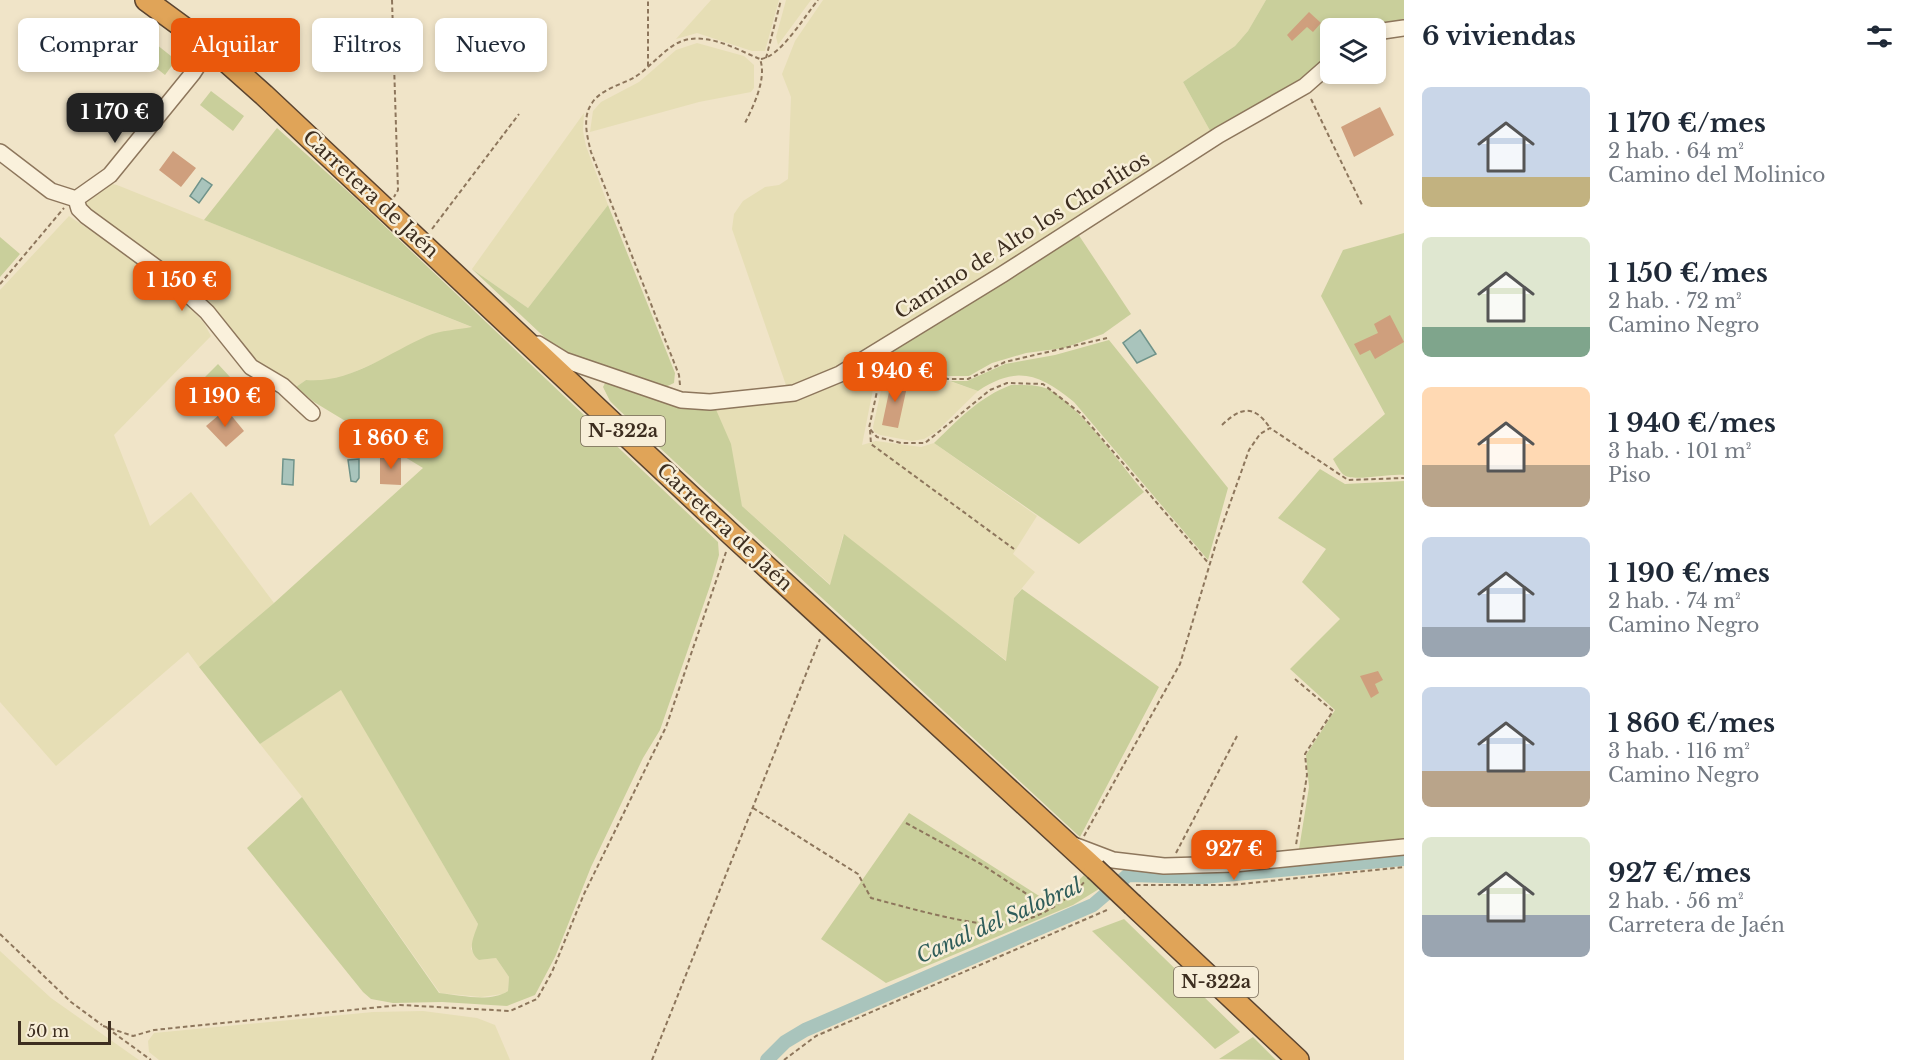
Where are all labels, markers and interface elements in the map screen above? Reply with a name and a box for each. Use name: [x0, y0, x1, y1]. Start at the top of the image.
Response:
chip: Comprar: [18, 18, 159, 72]
chip: Alquilar: [171, 18, 300, 72]
chip: Filtros: [312, 18, 423, 72]
chip: Nuevo: [435, 18, 547, 72]
map controls: [1320, 18, 1386, 84]
button: layers: [1320, 18, 1386, 84]
text: 6 viviendas: [1422, 20, 1576, 52]
icon: filters: [1863, 20, 1896, 53]
pin: 1 170 €: [60, 93, 170, 144]
text: 1 170 €: [81, 100, 149, 124]
text: 1 170 €/mes: [1608, 107, 1766, 139]
icon: home: [1470, 111, 1542, 183]
street label: Carretera de Jaén: [298, 125, 444, 263]
text: 2 hab. · 64 m²: [1608, 139, 1744, 163]
street label: Camino de Alto los Chorlitos: [890, 146, 1154, 324]
text: Camino del Molinico: [1608, 163, 1825, 187]
text: 1 150 €/mes: [1608, 257, 1768, 289]
pin: 1 150 €: [127, 261, 237, 312]
icon: home: [1470, 261, 1542, 333]
text: 1 150 €: [147, 268, 217, 292]
text: 2 hab. · 72 m²: [1608, 289, 1742, 313]
text: Camino Negro: [1608, 313, 1759, 337]
pin: 1 940 €: [840, 352, 950, 403]
text: 1 940 €: [857, 359, 933, 383]
pin: 1 190 €: [170, 377, 280, 428]
text: 1 190 €: [189, 384, 261, 408]
text: 1 940 €/mes: [1608, 407, 1776, 439]
icon: home: [1470, 411, 1542, 483]
road number: N-322a: [581, 416, 665, 446]
pin: 1 860 €: [336, 419, 446, 470]
text: 1 860 €: [353, 426, 429, 450]
text: 3 hab. · 101 m²: [1608, 439, 1751, 463]
street label: Carretera de Jaén: [652, 458, 798, 596]
text: Piso: [1608, 463, 1651, 487]
text: 1 190 €/mes: [1608, 557, 1770, 589]
icon: home: [1470, 561, 1542, 633]
text: 2 hab. · 74 m²: [1608, 589, 1741, 613]
text: Camino Negro: [1608, 613, 1759, 637]
text: 1 860 €/mes: [1608, 707, 1775, 739]
icon: home: [1470, 711, 1542, 783]
text: 3 hab. · 116 m²: [1608, 739, 1750, 763]
text: Camino Negro: [1608, 763, 1759, 787]
pin: 927 €: [1192, 830, 1276, 881]
text: 927 €: [1205, 837, 1263, 861]
text: 927 €/mes: [1608, 857, 1751, 889]
icon: home: [1470, 861, 1542, 933]
water label: Canal del Salobral: [912, 873, 1086, 969]
text: 2 hab. · 56 m²: [1608, 889, 1744, 913]
text: Carretera de Jaén: [1608, 913, 1785, 937]
road number: N-322a: [1174, 967, 1258, 997]
scale bar: [18, 1018, 111, 1046]
text: 50 m: [27, 1021, 69, 1041]

